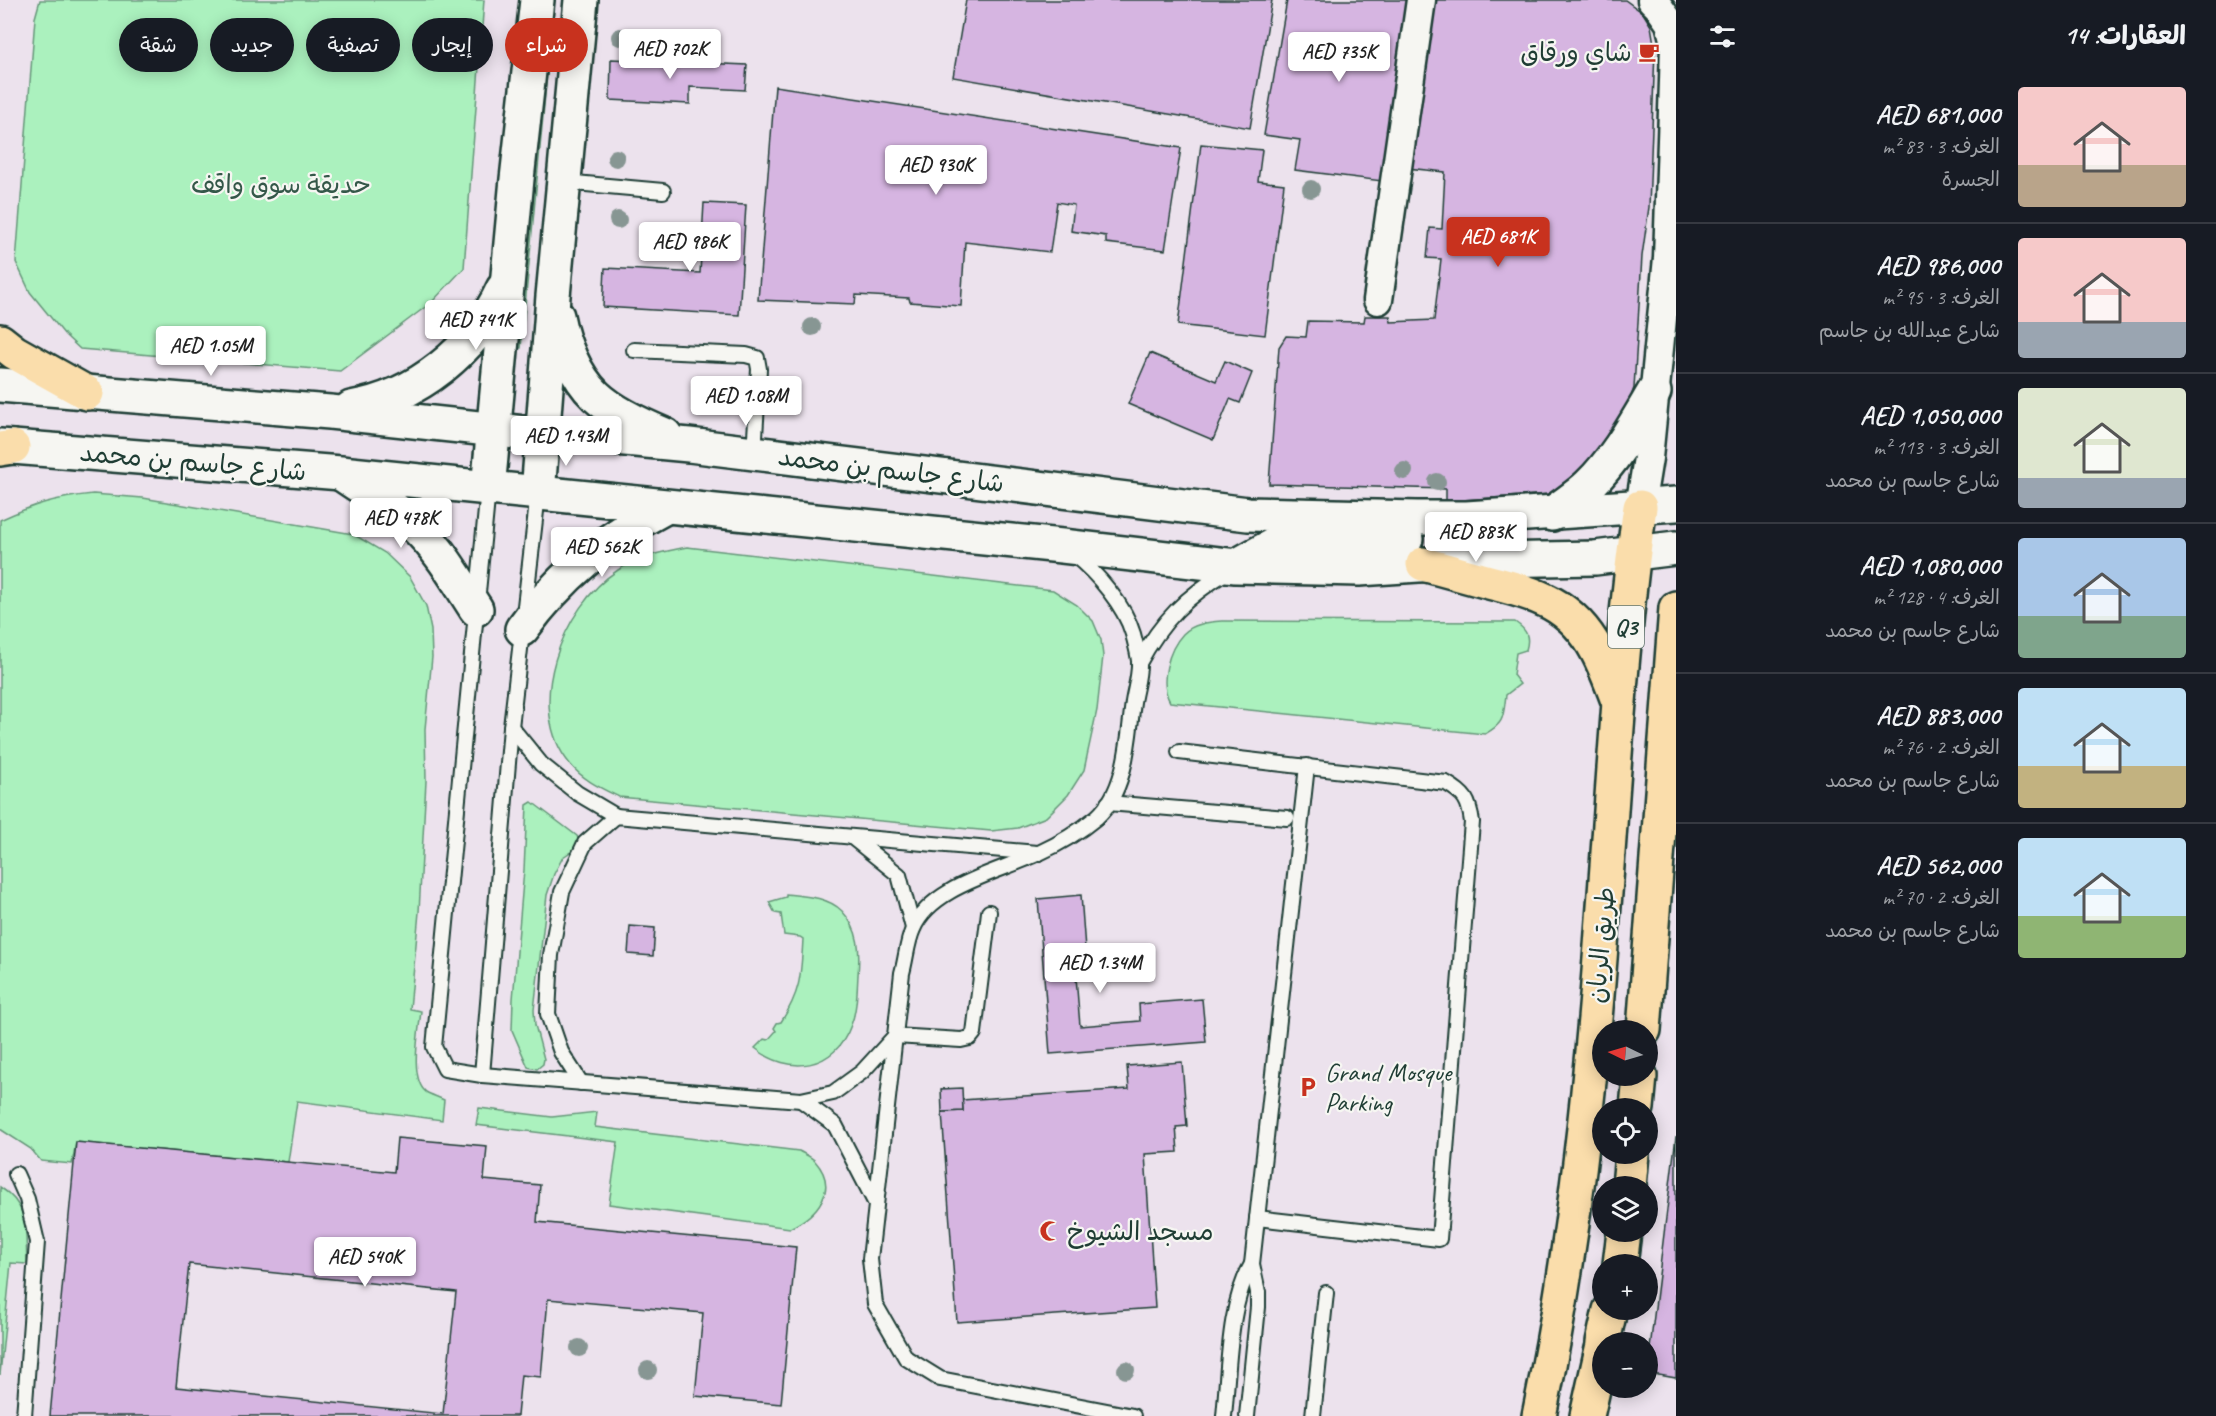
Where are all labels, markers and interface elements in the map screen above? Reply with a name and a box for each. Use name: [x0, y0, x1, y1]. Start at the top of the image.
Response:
chip: شقة: [119, 18, 198, 72]
chip: جديد: [210, 18, 294, 72]
chip: تصفية: [306, 18, 400, 72]
chip: إيجار: [412, 18, 493, 72]
chip: شراء: [505, 18, 588, 72]
text: العقارات: 14: [2064, 19, 2186, 52]
icon: filters: [1706, 20, 1739, 53]
pin: AED 702K: [608, 29, 732, 80]
pin: AED 735K: [1277, 32, 1401, 83]
text: AED 702K: [633, 36, 707, 61]
place label: شاي ورقاق: [1520, 36, 1632, 71]
text: AED 735K: [1302, 39, 1376, 64]
cafe icon: شاي ورقاق: [1637, 40, 1661, 64]
text: AED 681,000: [1876, 98, 2000, 131]
icon: home: [2066, 111, 2138, 183]
text: الغرف: 3 · 83 m²: [1882, 134, 2000, 159]
pin: AED 930K: [874, 145, 998, 196]
text: AED 930K: [899, 152, 973, 177]
text: الجسرة: [1942, 167, 2000, 192]
park label: حديقة سوق واقف: [191, 168, 371, 201]
pin: AED 681K: [1436, 217, 1560, 268]
pin: AED 986K: [628, 222, 752, 273]
text: AED 681K: [1461, 224, 1535, 249]
text: AED 986K: [653, 229, 727, 254]
text: AED 986,000: [1876, 249, 2000, 282]
icon: home: [2066, 262, 2138, 334]
text: الغرف: 3 · 95 m²: [1882, 285, 2000, 310]
pin: AED 741K: [414, 300, 538, 351]
text: AED 741K: [439, 307, 513, 332]
text: شارع عبدالله بن جاسم: [1819, 318, 2000, 343]
pin: AED 1.05M: [142, 326, 280, 377]
text: AED 1.05M: [170, 333, 252, 358]
pin: AED 1.08M: [677, 376, 815, 427]
text: AED 1.08M: [705, 383, 787, 408]
text: AED 1,050,000: [1860, 399, 2000, 432]
icon: home: [2066, 412, 2138, 484]
pin: AED 1.43M: [497, 416, 635, 467]
text: AED 1.43M: [525, 423, 607, 448]
text: الغرف: 3 · 113 m²: [1873, 435, 2000, 460]
street label: شارع جاسم بن محمد: [78, 436, 308, 491]
street label: شارع جاسم بن محمد: [776, 440, 1006, 503]
text: شارع جاسم بن محمد: [1825, 468, 2000, 493]
pin: AED 478K: [339, 498, 463, 549]
text: AED 478K: [364, 505, 438, 530]
pin: AED 883K: [1414, 512, 1538, 563]
text: AED 883K: [1439, 519, 1513, 544]
pin: AED 562K: [540, 527, 664, 578]
text: AED 562K: [565, 534, 639, 559]
text: AED 1,080,000: [1860, 549, 2000, 582]
icon: home: [2066, 562, 2138, 634]
text: الغرف: 4 · 128 m²: [1873, 585, 2000, 610]
road number: Q3: [1608, 606, 1644, 648]
text: شارع جاسم بن محمد: [1825, 618, 2000, 643]
text: AED 883,000: [1876, 699, 2000, 732]
icon: home: [2066, 712, 2138, 784]
text: الغرف: 2 · 76 m²: [1882, 735, 2000, 760]
text: شارع جاسم بن محمد: [1825, 768, 2000, 793]
text: AED 562,000: [1876, 849, 2000, 882]
icon: home: [2066, 862, 2138, 934]
street label: طريق الريان: [1579, 885, 1623, 1005]
text: الغرف: 2 · 70 m²: [1882, 885, 2000, 910]
text: شارع جاسم بن محمد: [1825, 918, 2000, 943]
pin: AED 1.34M: [1031, 943, 1169, 994]
text: AED 1.34M: [1059, 950, 1141, 975]
north arrow: [1592, 1020, 1658, 1086]
map controls: [1592, 1020, 1658, 1398]
place label: Grand Mosque Parking: [1325, 1056, 1454, 1119]
parking icon: Grand Mosque Parking: [1296, 1075, 1320, 1099]
button: locate: [1592, 1098, 1658, 1164]
button: layers: [1592, 1176, 1658, 1242]
place label: مسجد الشيوخ: [1067, 1215, 1214, 1249]
mosque icon: مسجد الشيوخ: [1038, 1219, 1062, 1243]
pin: AED 540K: [303, 1237, 427, 1288]
text: AED 540K: [328, 1244, 402, 1269]
button: +: [1592, 1254, 1658, 1320]
button: −: [1592, 1332, 1658, 1398]

